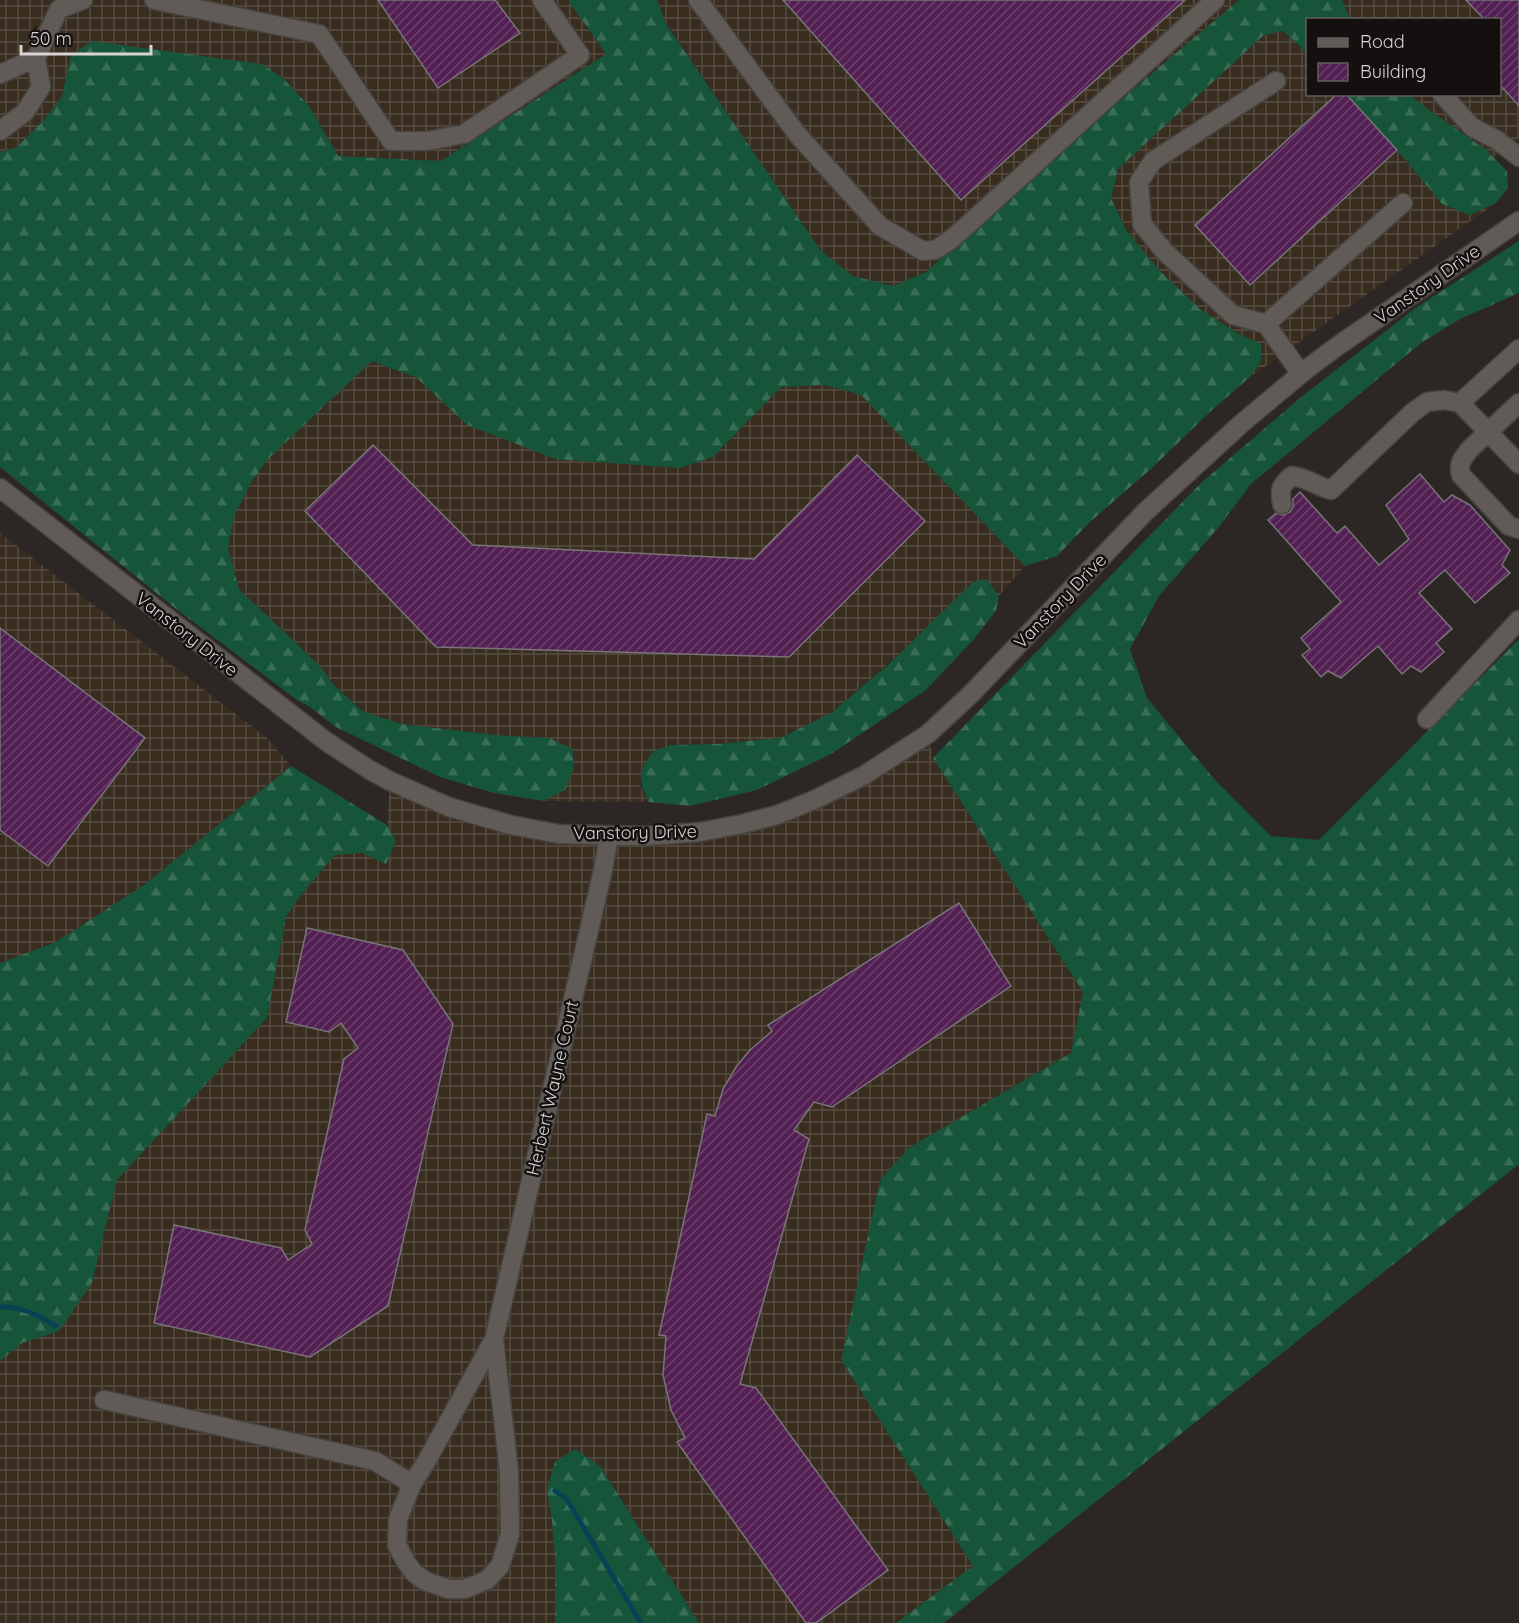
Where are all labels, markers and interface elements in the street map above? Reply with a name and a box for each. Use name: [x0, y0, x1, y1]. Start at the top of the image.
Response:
scale bar: [21, 18, 152, 56]
legend: [1306, 18, 1501, 96]
text: 50 m: [30, 27, 72, 50]
text: Road: [1360, 30, 1405, 53]
text: Building: [1360, 60, 1426, 83]
street label: Vanstory Drive: [1370, 239, 1484, 329]
street label: Vanstory Drive: [1009, 548, 1111, 654]
street label: Vanstory Drive: [131, 587, 243, 681]
street label: Vanstory Drive: [573, 819, 697, 845]
street label: Herbert Wayne Court: [521, 998, 583, 1178]

